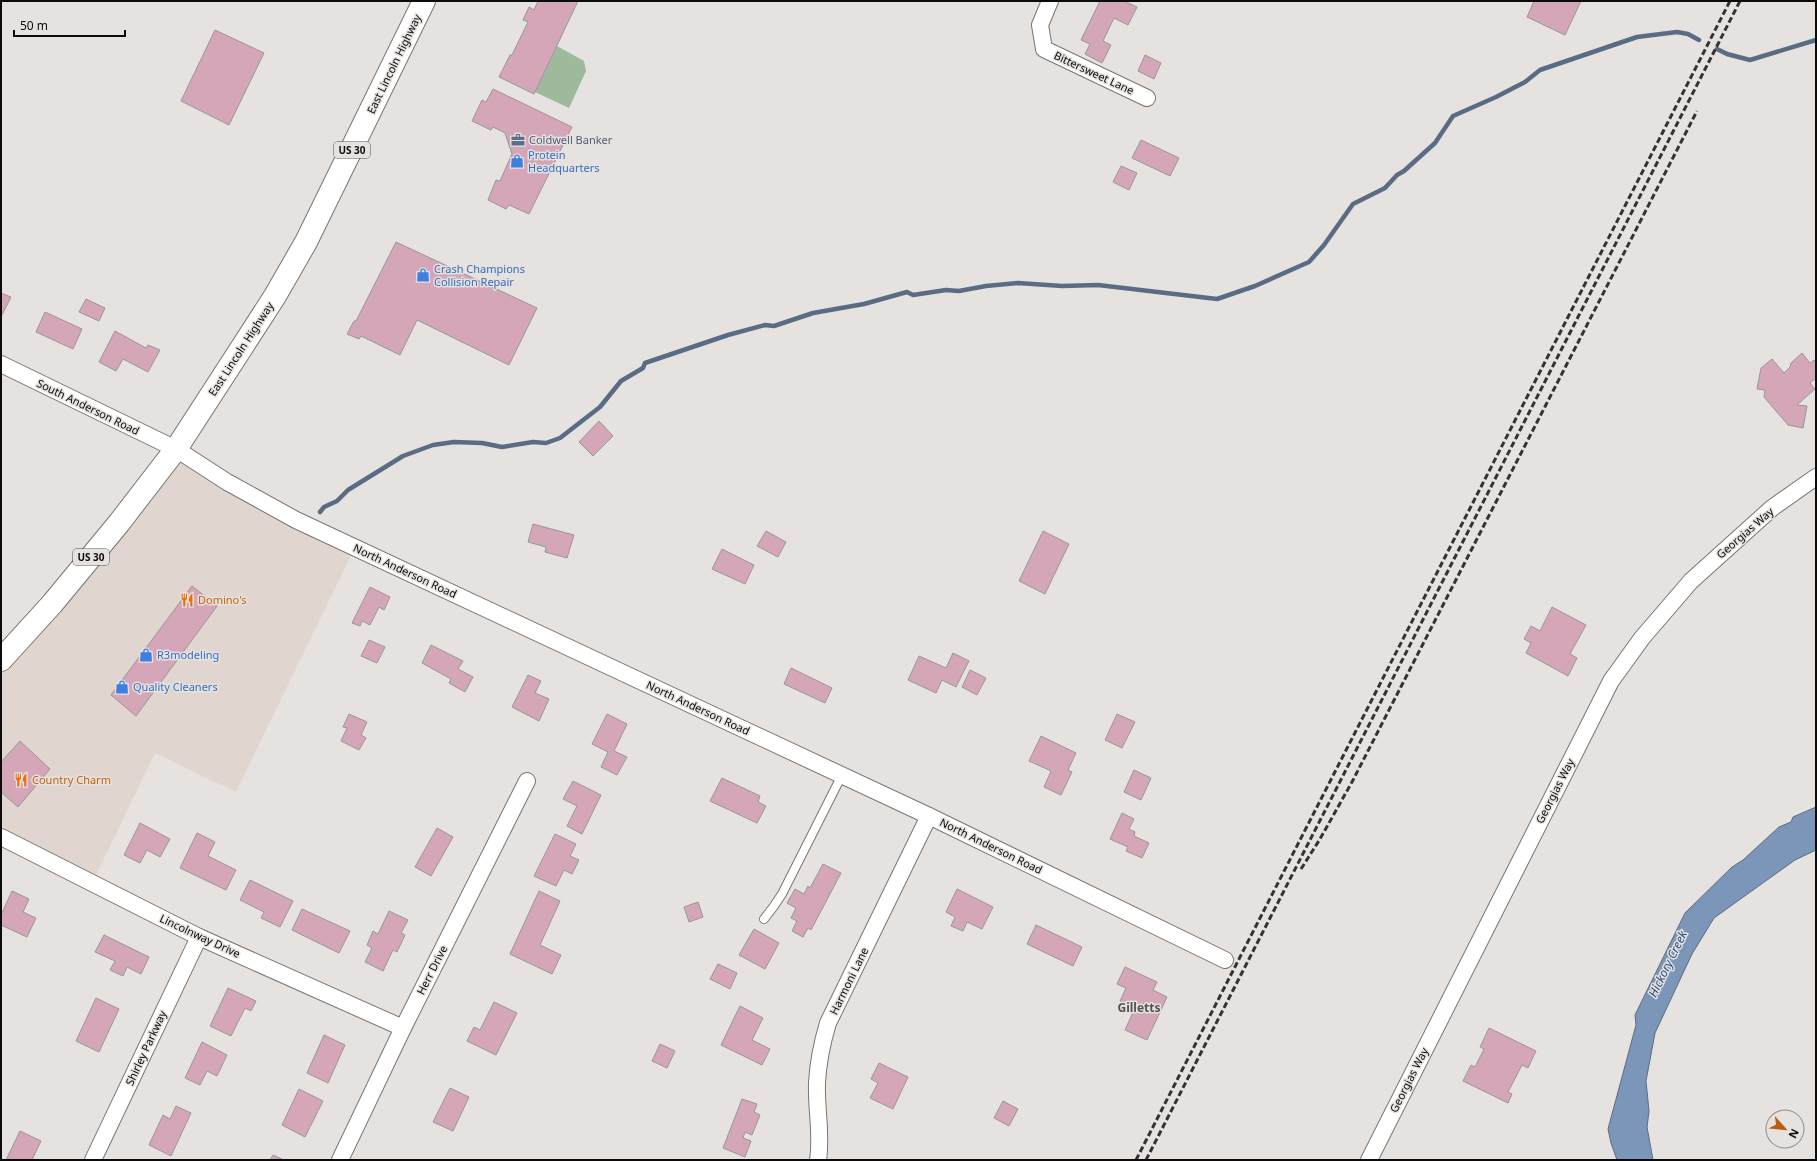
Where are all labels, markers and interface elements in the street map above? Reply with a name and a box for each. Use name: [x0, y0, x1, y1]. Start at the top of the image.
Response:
street label: East Lincoln Highway: [363, 11, 424, 116]
scale bar: [14, 12, 125, 38]
text: 50 m: [20, 17, 48, 34]
street label: Bittersweet Lane: [1052, 47, 1137, 98]
office icon: Coldwell Banker: [510, 132, 526, 148]
place label: Coldwell Banker: [529, 132, 613, 147]
road number: US 30: [334, 142, 370, 158]
place label: Protein Headquarters: [528, 147, 600, 175]
shop icon: Protein Headquarters: [509, 153, 525, 169]
place label: Crash Champions Collision Repair: [434, 261, 525, 289]
shop icon: Crash Champions Collision Repair: [415, 267, 431, 283]
street label: East Lincoln Highway: [205, 299, 277, 399]
street label: South Anderson Road: [34, 375, 142, 438]
street label: Georgias Way: [1713, 503, 1777, 562]
street label: North Anderson Road: [351, 540, 459, 601]
road number: US 30: [73, 549, 109, 565]
restaurant icon: Domino's: [179, 592, 195, 608]
place label: Domino's: [198, 592, 247, 607]
shop icon: R3modeling: [138, 647, 154, 663]
place label: R3modeling: [157, 647, 219, 662]
street label: North Anderson Road: [644, 677, 752, 738]
shop icon: Quality Cleaners: [114, 679, 130, 695]
place label: Quality Cleaners: [133, 679, 218, 694]
street label: Georgias Way: [1532, 755, 1578, 826]
restaurant icon: Country Charm: [13, 772, 29, 788]
place label: Country Charm: [32, 772, 111, 787]
street label: North Anderson Road: [937, 814, 1045, 877]
street label: Lincolnway Drive: [157, 910, 243, 961]
water label: Hickory Creek: [1644, 927, 1691, 1000]
street label: Herr Drive: [413, 943, 450, 997]
street label: Harmoni Lane: [826, 945, 871, 1017]
district label: Gilletts: [1117, 999, 1161, 1016]
street label: Shirley Parkway: [122, 1007, 170, 1088]
street label: Georgias Way: [1386, 1044, 1432, 1115]
north arrow: [1765, 1109, 1805, 1149]
text: N: [1786, 1126, 1803, 1141]

